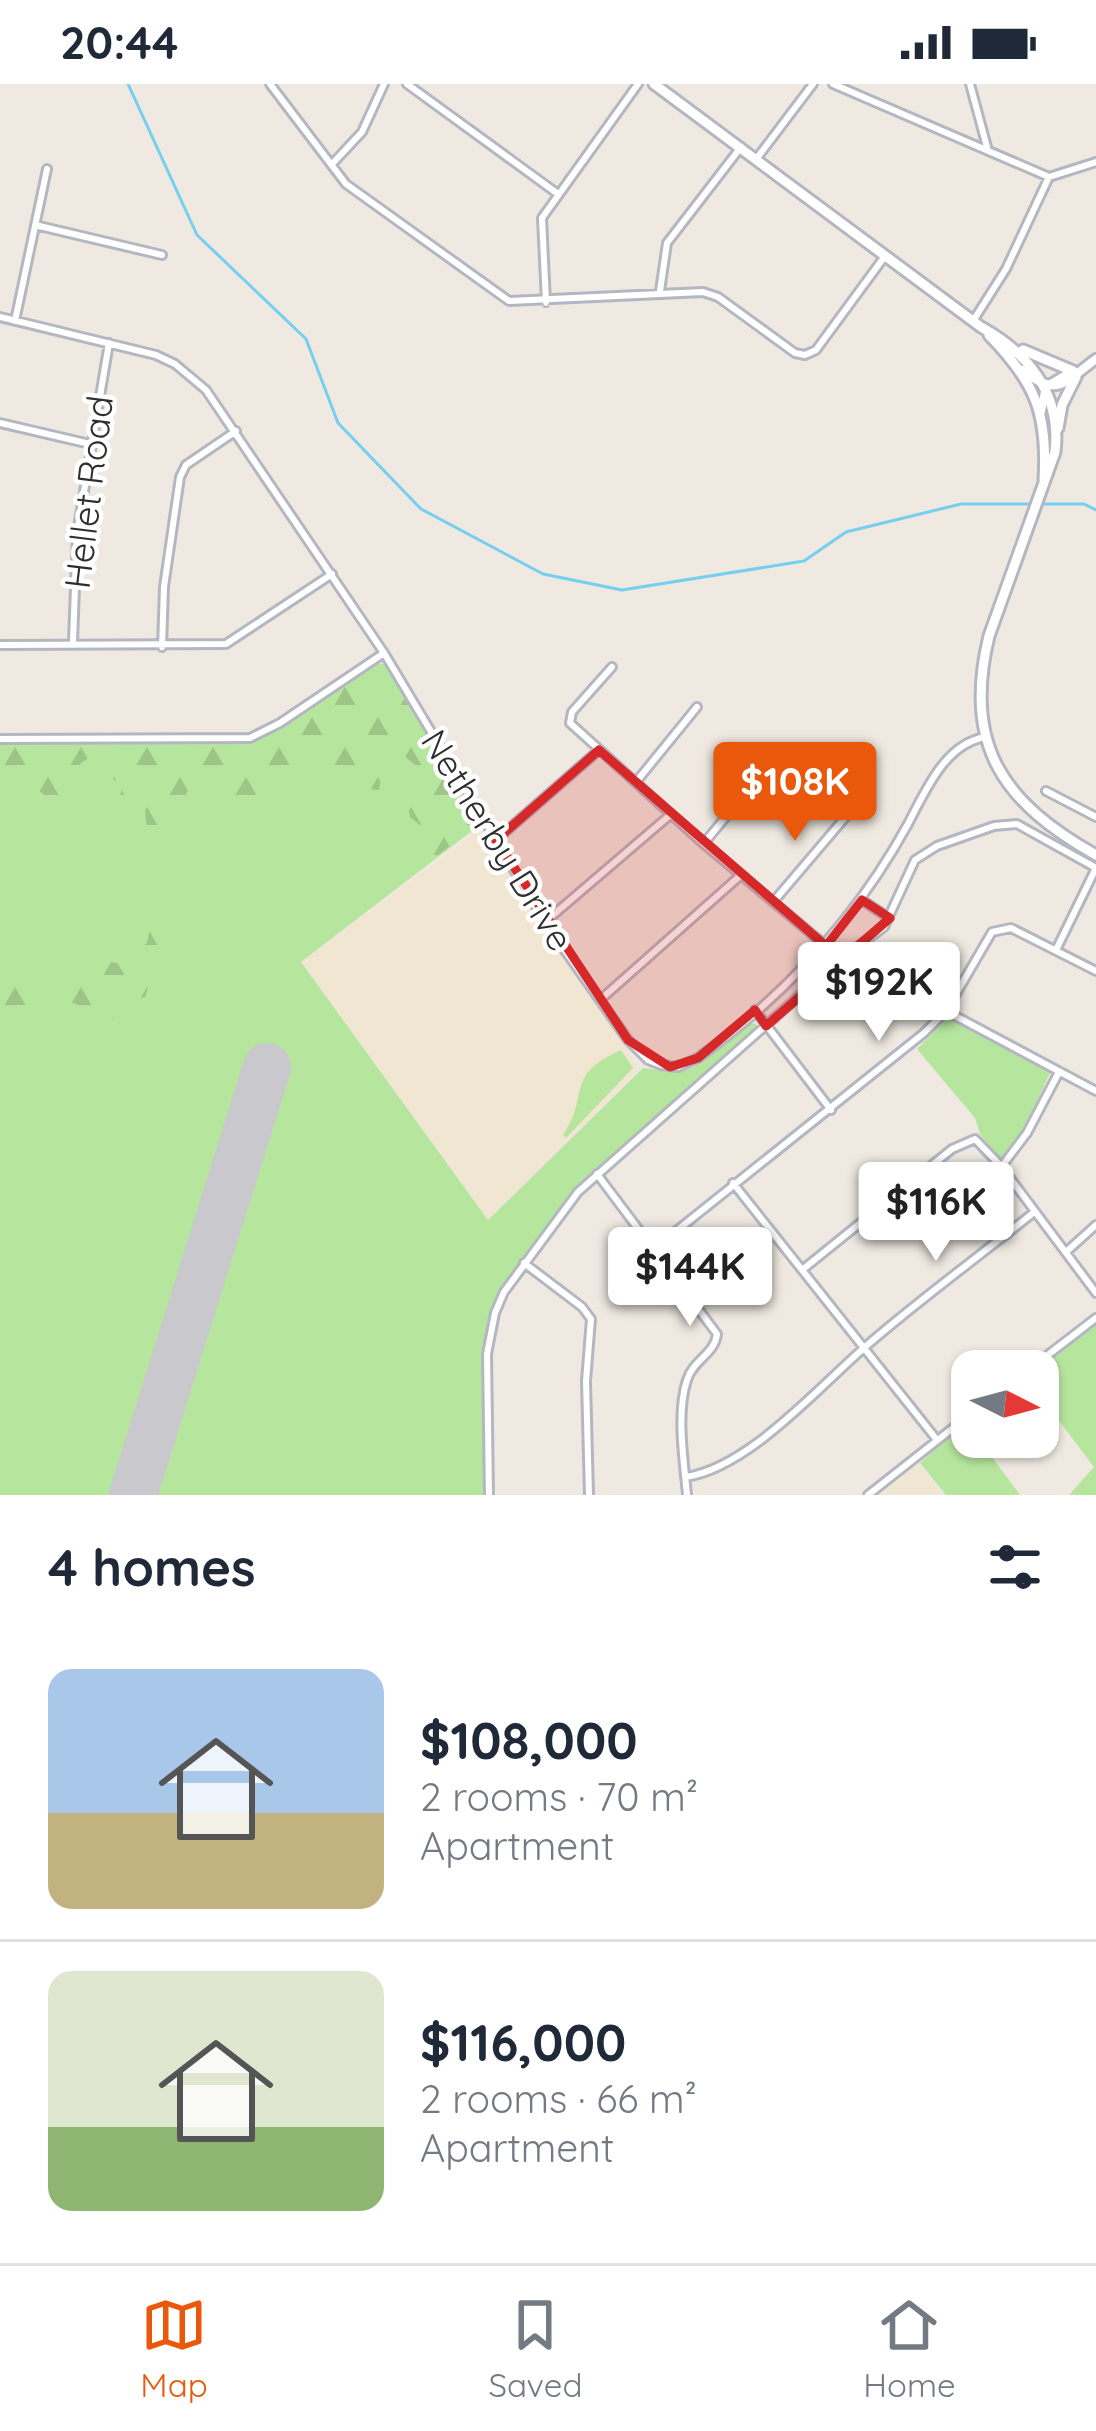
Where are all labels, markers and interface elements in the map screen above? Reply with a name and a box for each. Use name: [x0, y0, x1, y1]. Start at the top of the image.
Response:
text: 20:44: [60, 14, 178, 70]
street label: Hellet Road: [54, 393, 122, 591]
street label: Netherby Drive: [412, 721, 584, 959]
pin: $108K: [711, 742, 879, 844]
text: $108K: [740, 756, 850, 805]
pin: $192K: [795, 942, 963, 1044]
text: $192K: [825, 956, 933, 1005]
pin: $116K: [852, 1162, 1020, 1264]
text: $116K: [886, 1176, 986, 1225]
pin: $144K: [606, 1227, 774, 1329]
text: $144K: [635, 1241, 745, 1290]
north arrow: [951, 1350, 1059, 1458]
map controls: [951, 1350, 1059, 1458]
icon: filters: [982, 1534, 1048, 1600]
text: 4 homes: [48, 1535, 256, 1599]
text: $108,000: [420, 1708, 638, 1772]
icon: home: [144, 1717, 288, 1861]
text: 2 rooms · 70 m²: [420, 1772, 698, 1821]
text: Apartment: [420, 1821, 614, 1870]
text: $116,000: [420, 2010, 626, 2074]
icon: home: [144, 2019, 288, 2163]
text: 2 rooms · 66 m²: [420, 2074, 697, 2123]
text: Apartment: [420, 2123, 614, 2172]
tab: Map: [140, 2292, 208, 2405]
tab: Saved: [488, 2292, 582, 2405]
tab: Home: [863, 2292, 956, 2405]

